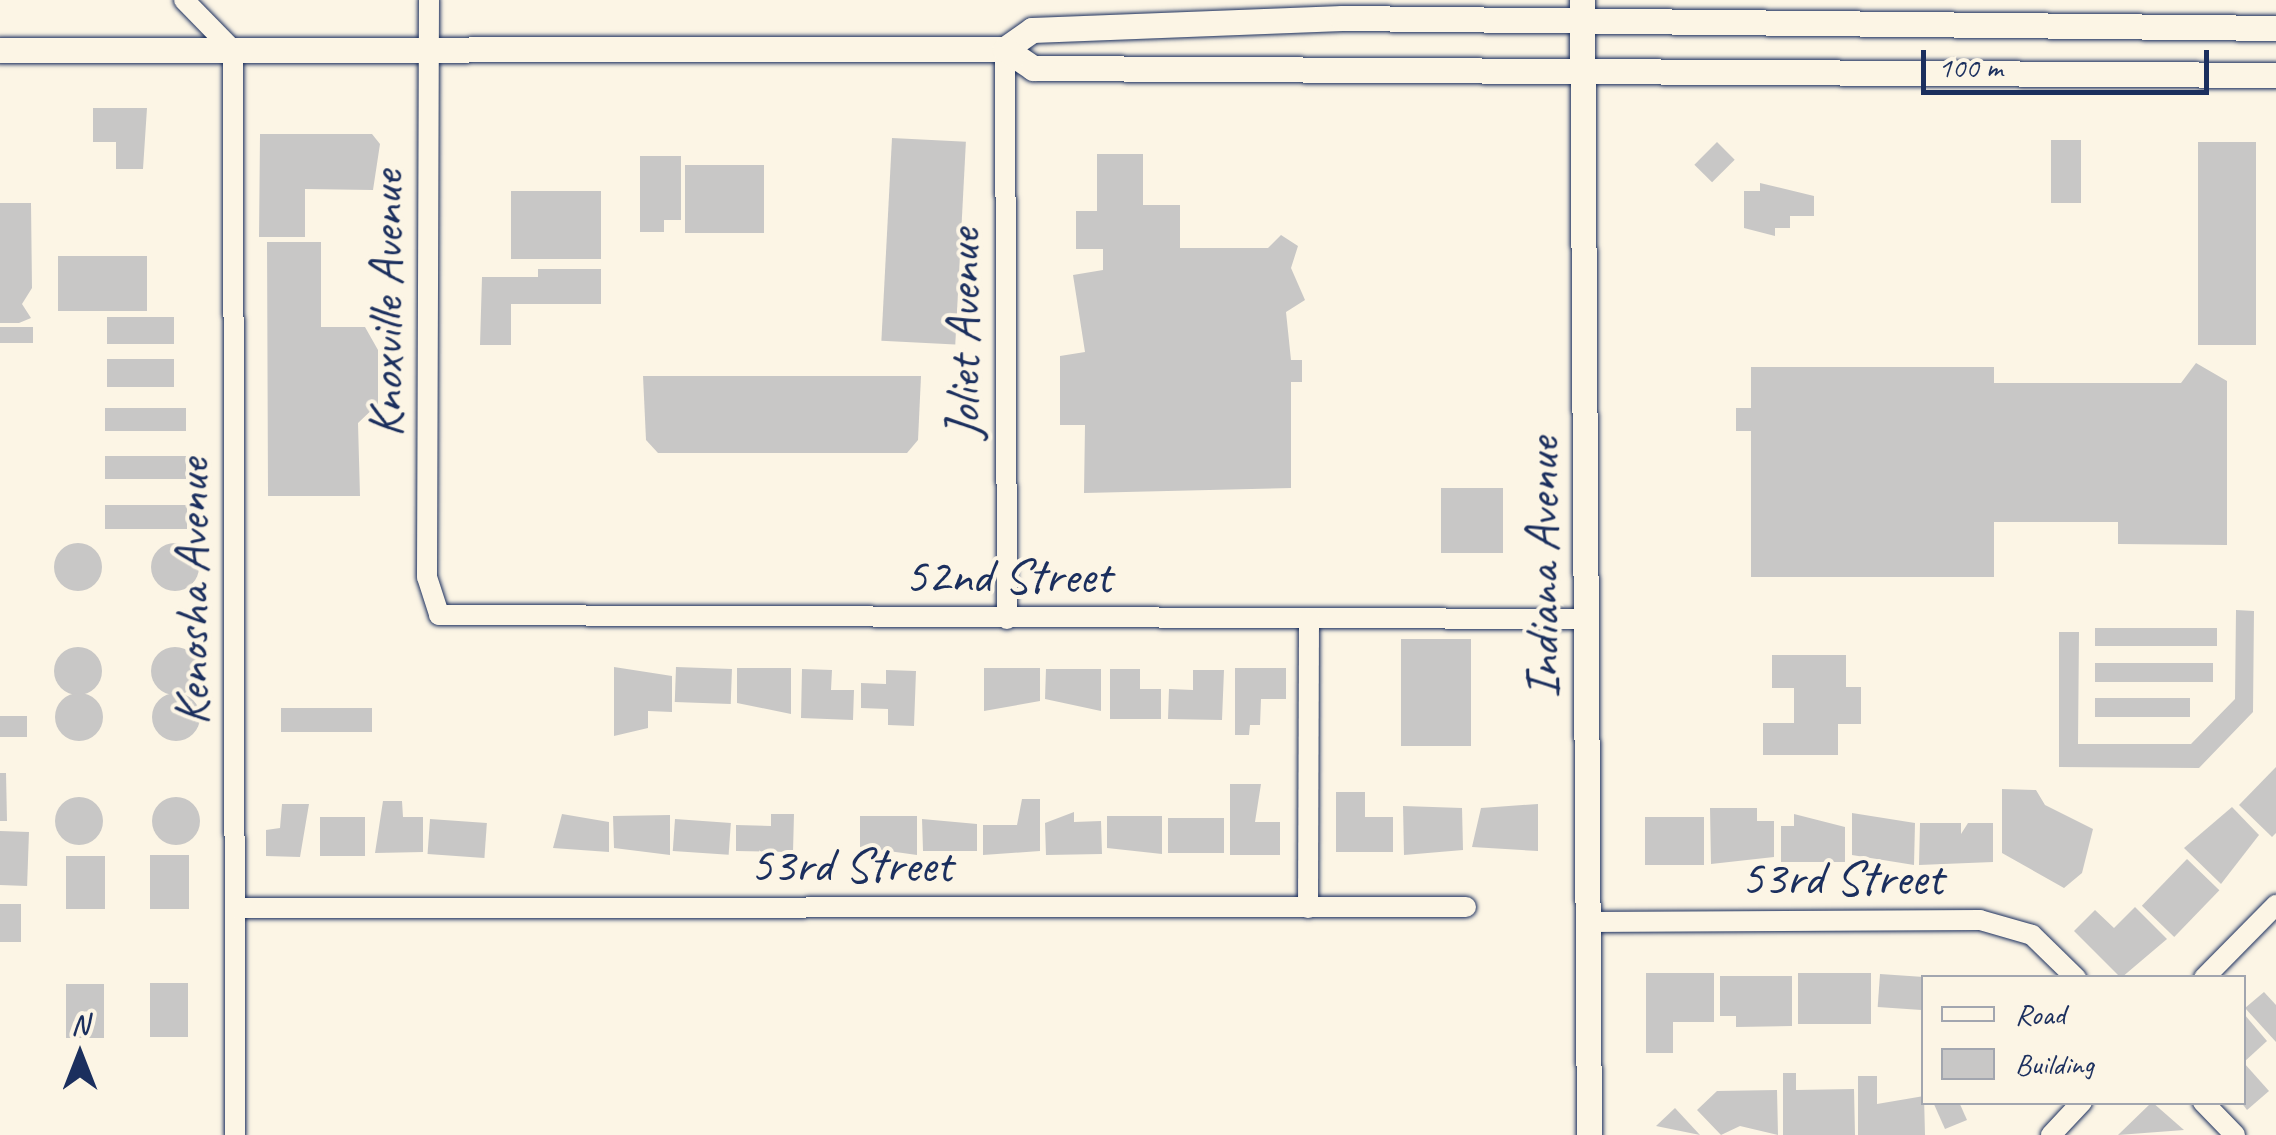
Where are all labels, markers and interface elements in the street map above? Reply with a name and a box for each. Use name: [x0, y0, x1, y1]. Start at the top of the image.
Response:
scale bar: [1926, 30, 2214, 92]
text: 100 m: [1938, 48, 2003, 86]
street label: Knoxville Avenue: [356, 171, 416, 437]
street label: Joliet Avenue: [933, 229, 993, 439]
street label: Indiana Avenue: [1512, 437, 1572, 699]
street label: Kenosha Avenue: [162, 459, 222, 725]
street label: 52nd Street: [904, 546, 1112, 606]
street label: 53rd Street: [749, 835, 953, 895]
street label: 53rd Street: [1740, 848, 1944, 908]
legend: [1921, 975, 2246, 1105]
text: Road: [2015, 995, 2065, 1033]
north arrow: [30, 1005, 130, 1105]
text: N: [71, 1007, 89, 1042]
text: Building: [2015, 1045, 2094, 1083]

